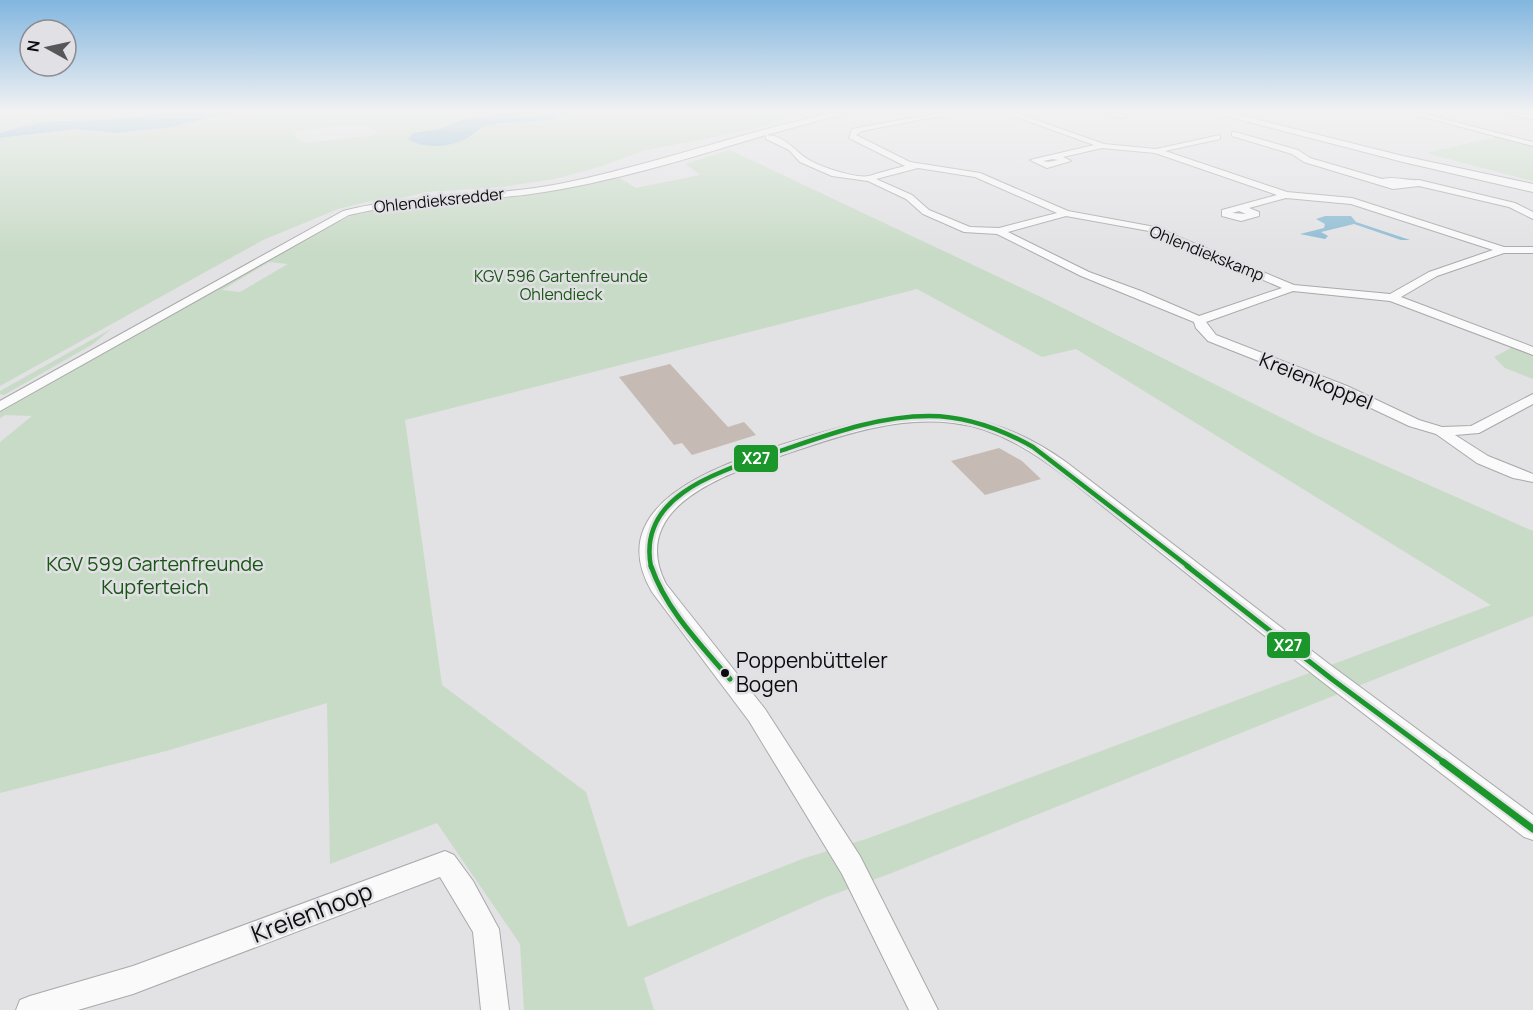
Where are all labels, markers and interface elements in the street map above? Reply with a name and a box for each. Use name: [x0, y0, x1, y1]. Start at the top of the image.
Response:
north arrow: [18, 18, 78, 78]
text: N: [21, 39, 45, 53]
street label: Ohlendieksredder: [373, 182, 506, 218]
street label: Ohlendiekskamp: [1146, 220, 1268, 286]
park label: KGV 596 Gartenfreunde Ohlendieck: [474, 265, 648, 305]
street label: Kreienkoppel: [1255, 346, 1377, 416]
line badge: X27: [733, 444, 779, 473]
text: X27: [742, 447, 770, 469]
park label: KGV 599 Gartenfreunde Kupferteich: [46, 550, 264, 600]
line badge: X27: [1266, 631, 1311, 659]
text: X27: [1274, 634, 1302, 656]
place label: Poppenbütteler Bogen: [736, 646, 888, 698]
marker: Poppenbütteler Bogen: [719, 667, 731, 679]
street label: Kreienhoop: [246, 873, 377, 950]

